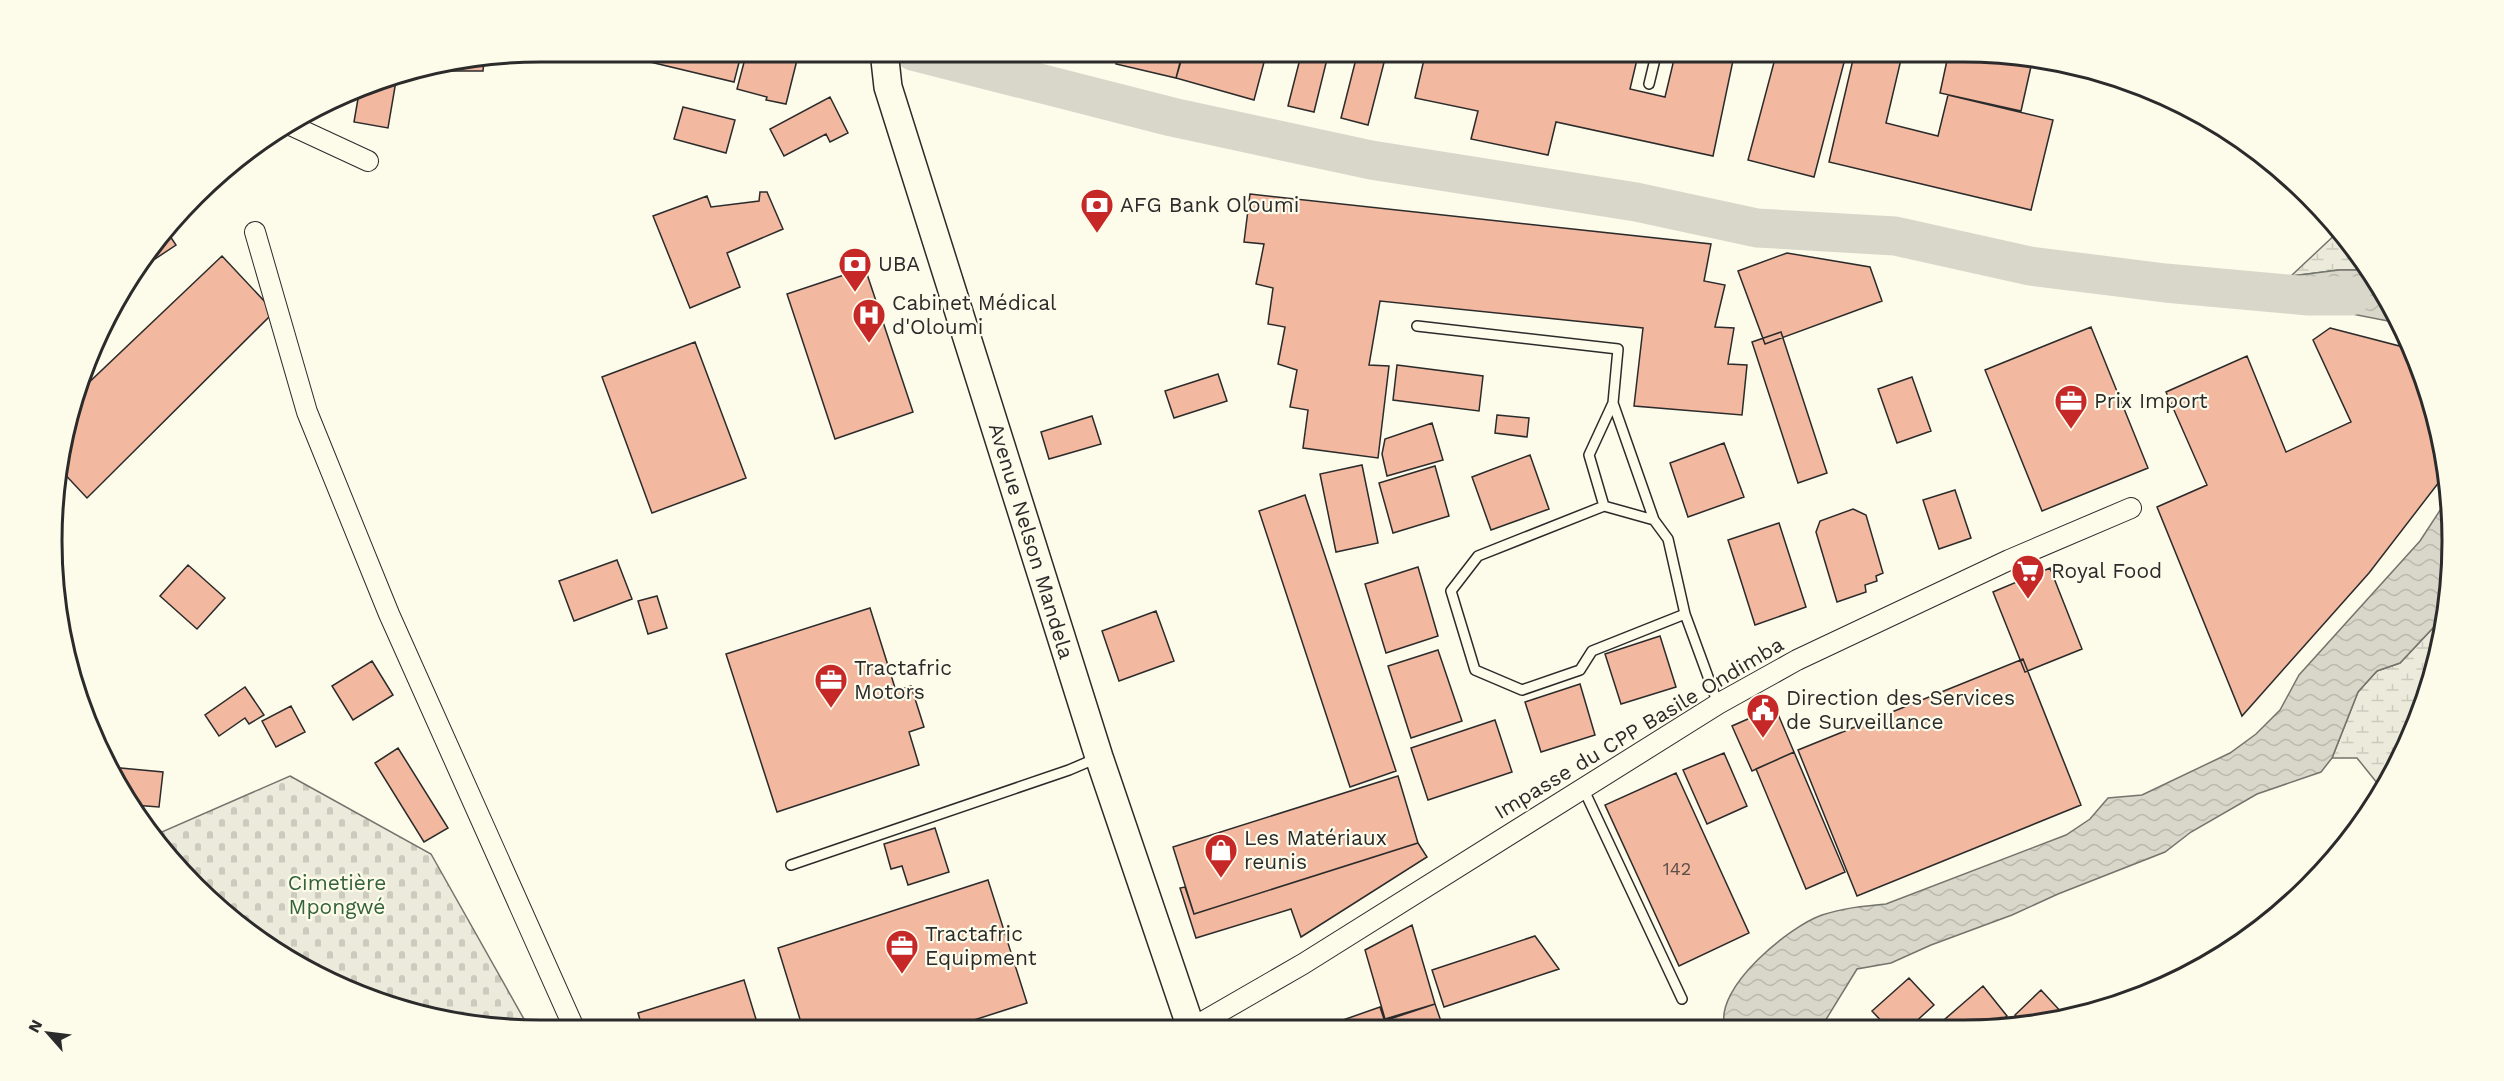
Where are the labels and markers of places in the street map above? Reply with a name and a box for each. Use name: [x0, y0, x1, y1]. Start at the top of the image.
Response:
bank icon: AFG Bank Oloumi: [1079, 187, 1115, 234]
place label: AFG Bank Oloumi: [1120, 192, 1299, 217]
bank icon: UBA: [837, 246, 873, 293]
place label: UBA: [878, 251, 920, 276]
place label: Cabinet Médical d'Oloumi: [892, 290, 1057, 339]
hospital icon: Cabinet Médical d'Oloumi: [851, 297, 887, 344]
office icon: Prix Import: [2053, 383, 2089, 430]
place label: Prix Import: [2094, 388, 2208, 413]
supermarket icon: Royal Food: [2010, 553, 2046, 600]
place label: Royal Food: [2051, 558, 2162, 583]
place label: Tractafric Motors: [854, 655, 952, 704]
office icon: Tractafric Motors: [813, 662, 849, 709]
place label: Direction des Services de Surveillance: [1786, 685, 2015, 734]
public building icon: Direction des Services de Surveillance: [1745, 692, 1781, 739]
place label: Les Matériaux reunis: [1244, 825, 1387, 874]
shop icon: Les Matériaux reunis: [1203, 832, 1239, 879]
place label: Tractafric Equipment: [925, 921, 1037, 970]
office icon: Tractafric Equipment: [884, 928, 920, 975]

